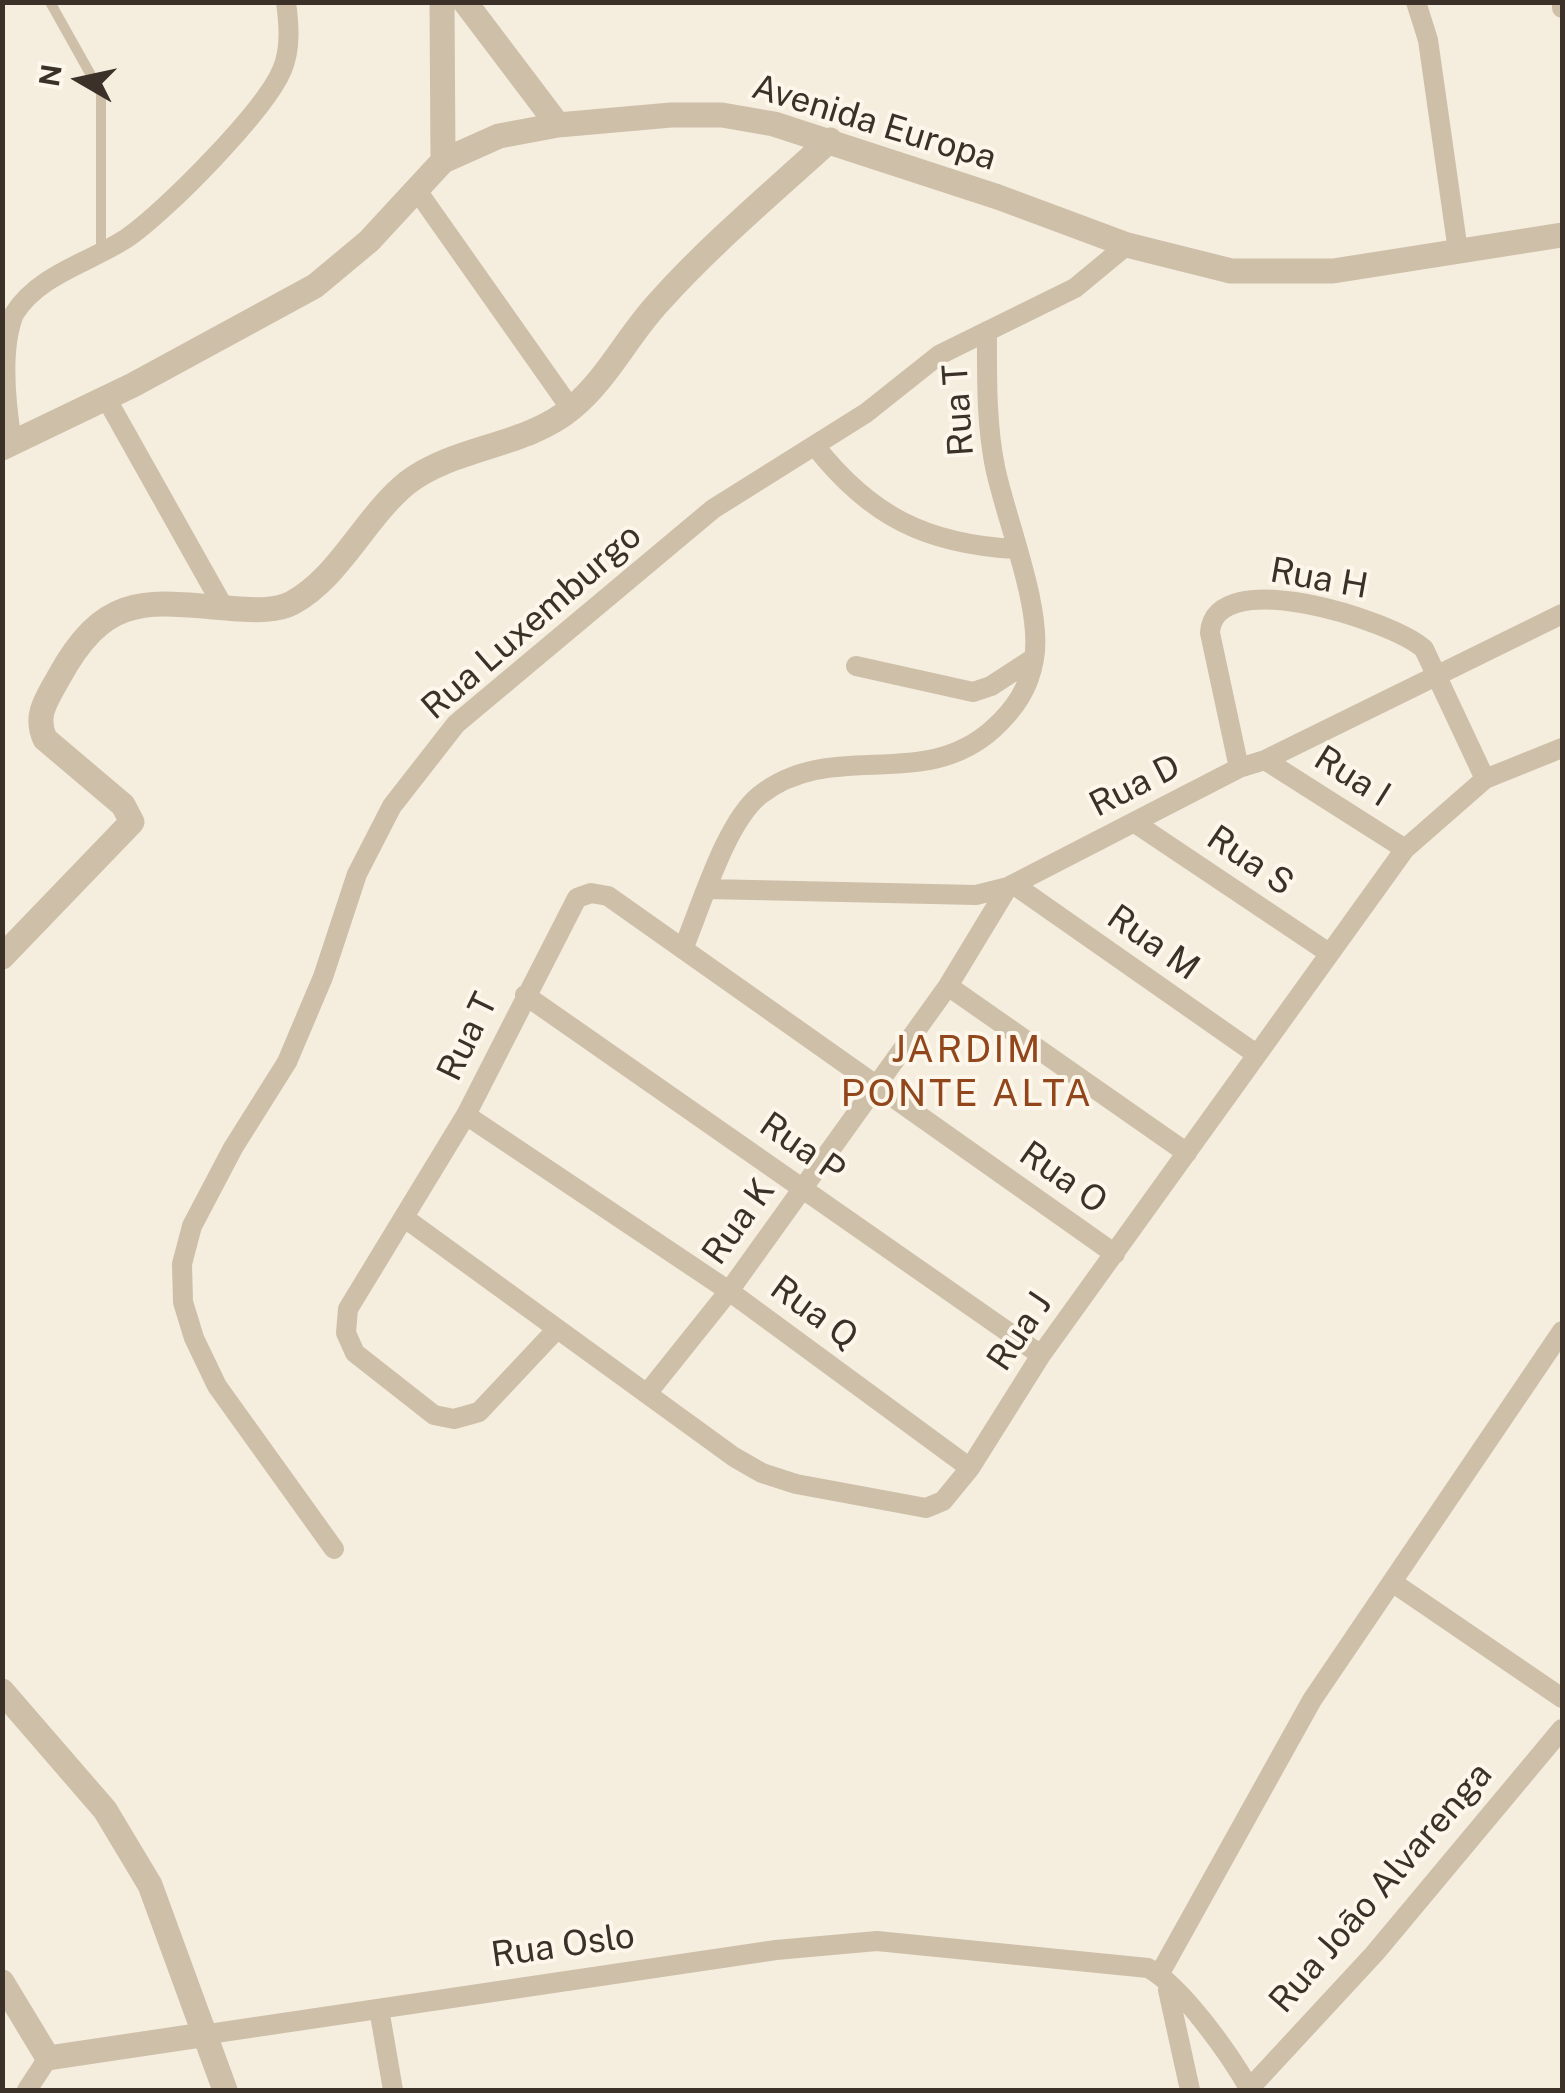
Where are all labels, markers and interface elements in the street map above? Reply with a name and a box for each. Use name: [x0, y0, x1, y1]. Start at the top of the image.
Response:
north arrow: [30, 30, 130, 130]
text: N: [32, 62, 68, 89]
street label: Avenida Europa: [747, 66, 1001, 180]
street label: Rua T: [935, 362, 983, 458]
street label: Rua Luxemburgo: [414, 515, 650, 729]
street label: Rua H: [1267, 550, 1371, 608]
street label: Rua I: [1306, 738, 1398, 816]
street label: Rua D: [1083, 746, 1187, 826]
street label: Rua S: [1199, 817, 1301, 905]
street label: Rua M: [1099, 896, 1207, 990]
street label: Rua T: [429, 986, 507, 1088]
district label: JARDIM PONTE ALTA: [841, 1027, 1093, 1116]
street label: Rua P: [752, 1104, 852, 1192]
street label: Rua O: [1011, 1133, 1115, 1223]
street label: Rua K: [694, 1171, 784, 1273]
street label: Rua Q: [762, 1267, 866, 1359]
street label: Rua J: [979, 1285, 1061, 1379]
street label: Rua João Alvarenga: [1261, 1754, 1501, 2022]
street label: Rua Oslo: [489, 1915, 637, 1977]

